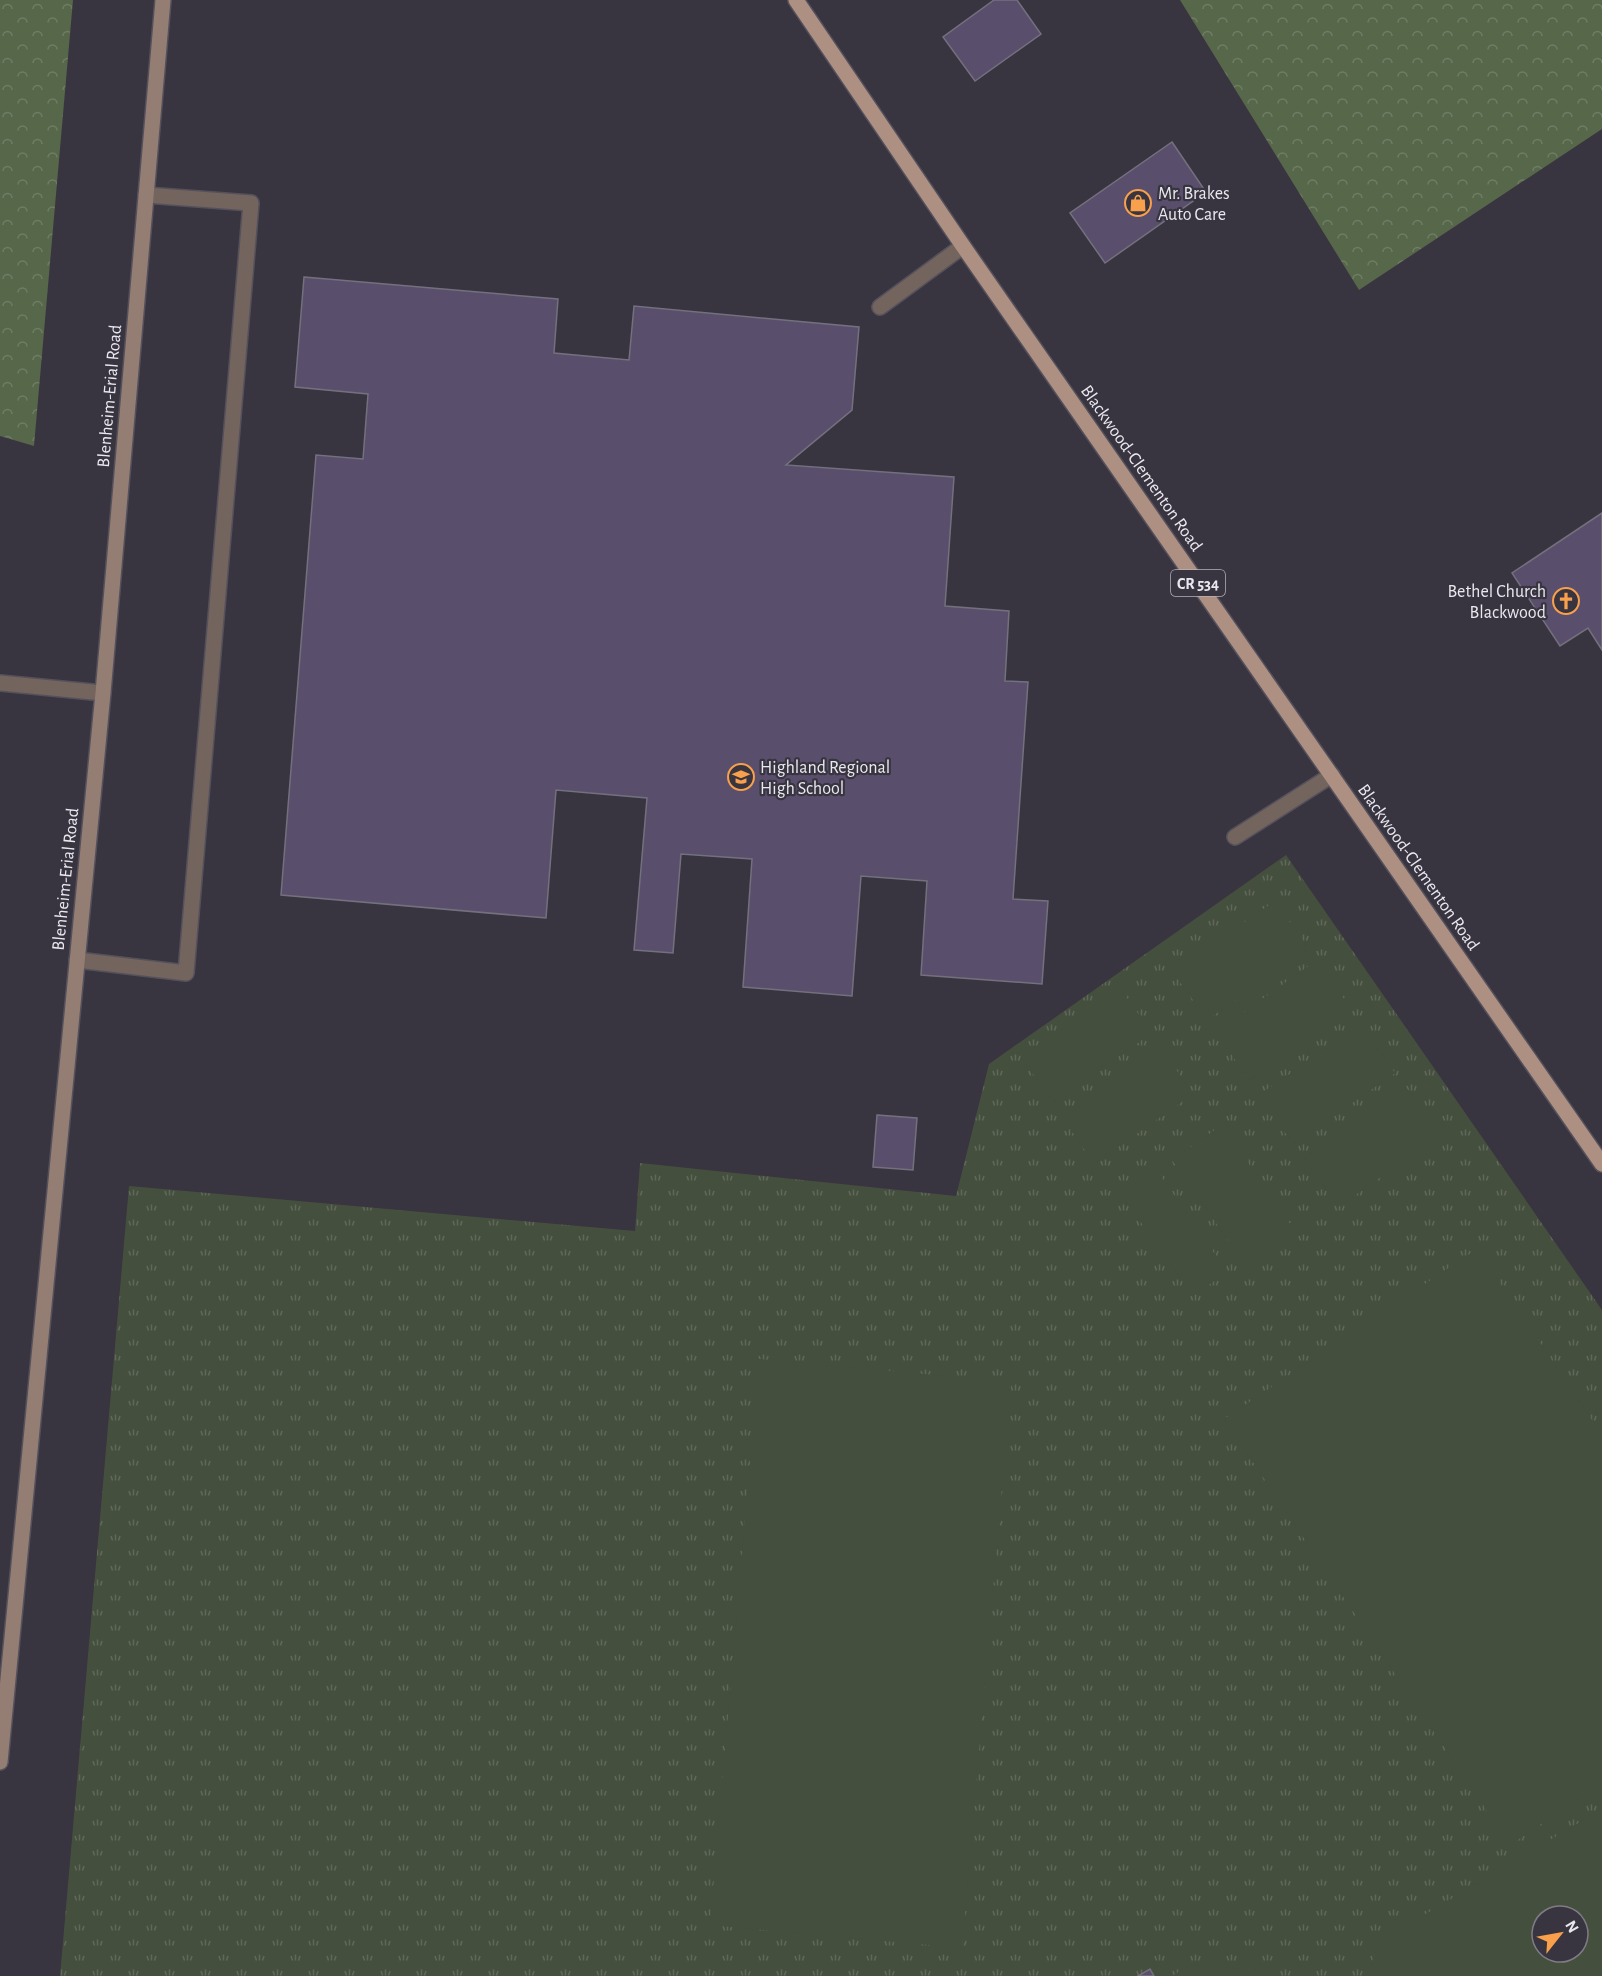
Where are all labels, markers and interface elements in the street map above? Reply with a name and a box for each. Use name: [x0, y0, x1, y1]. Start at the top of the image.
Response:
place label: Mr. Brakes Auto Care: [1158, 185, 1230, 224]
shop icon: Mr. Brakes Auto Care: [1123, 188, 1153, 218]
street label: Blenheim-Erial Road: [95, 324, 125, 468]
street label: Blackwood-Clementon Road: [1077, 382, 1205, 555]
road number: CR 534: [1171, 570, 1225, 596]
place label: Bethel Church Blackwood: [1448, 583, 1546, 622]
church icon: Bethel Church Blackwood: [1551, 586, 1581, 616]
place label: Highland Regional High School: [760, 759, 890, 798]
school or university icon: Highland Regional High School: [726, 762, 756, 792]
street label: Blackwood-Clementon Road: [1354, 781, 1482, 954]
street label: Blenheim-Erial Road: [50, 807, 82, 951]
north arrow: [1530, 1904, 1590, 1964]
text: N: [1562, 1918, 1582, 1936]

